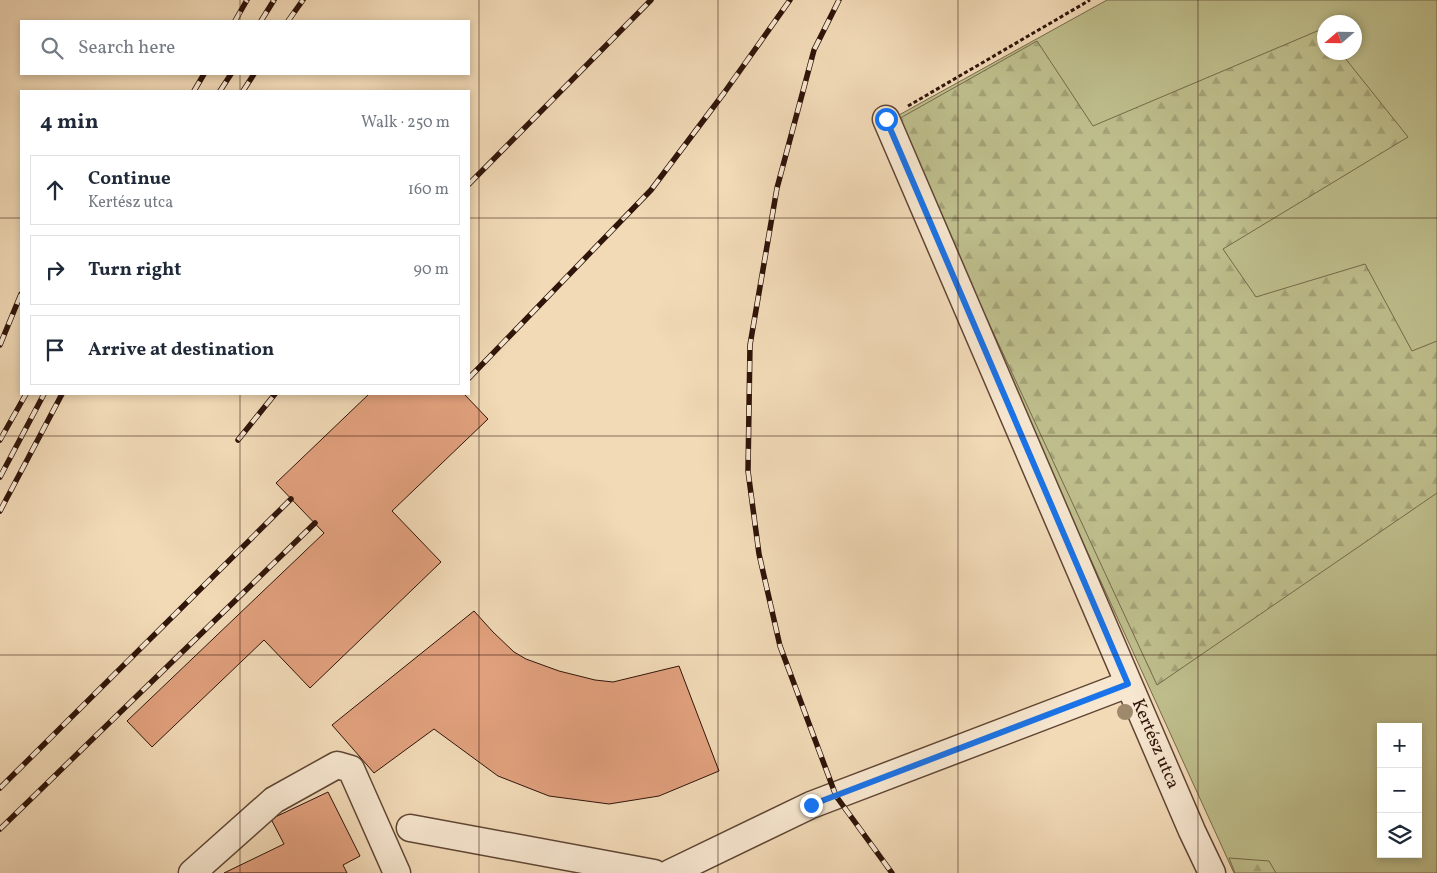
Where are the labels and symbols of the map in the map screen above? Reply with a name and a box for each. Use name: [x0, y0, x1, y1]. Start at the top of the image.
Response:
north arrow: [1317, 15, 1362, 60]
route start: [875, 108, 898, 131]
street label: Kertész utca: [1125, 695, 1185, 793]
route end: [800, 794, 823, 817]

